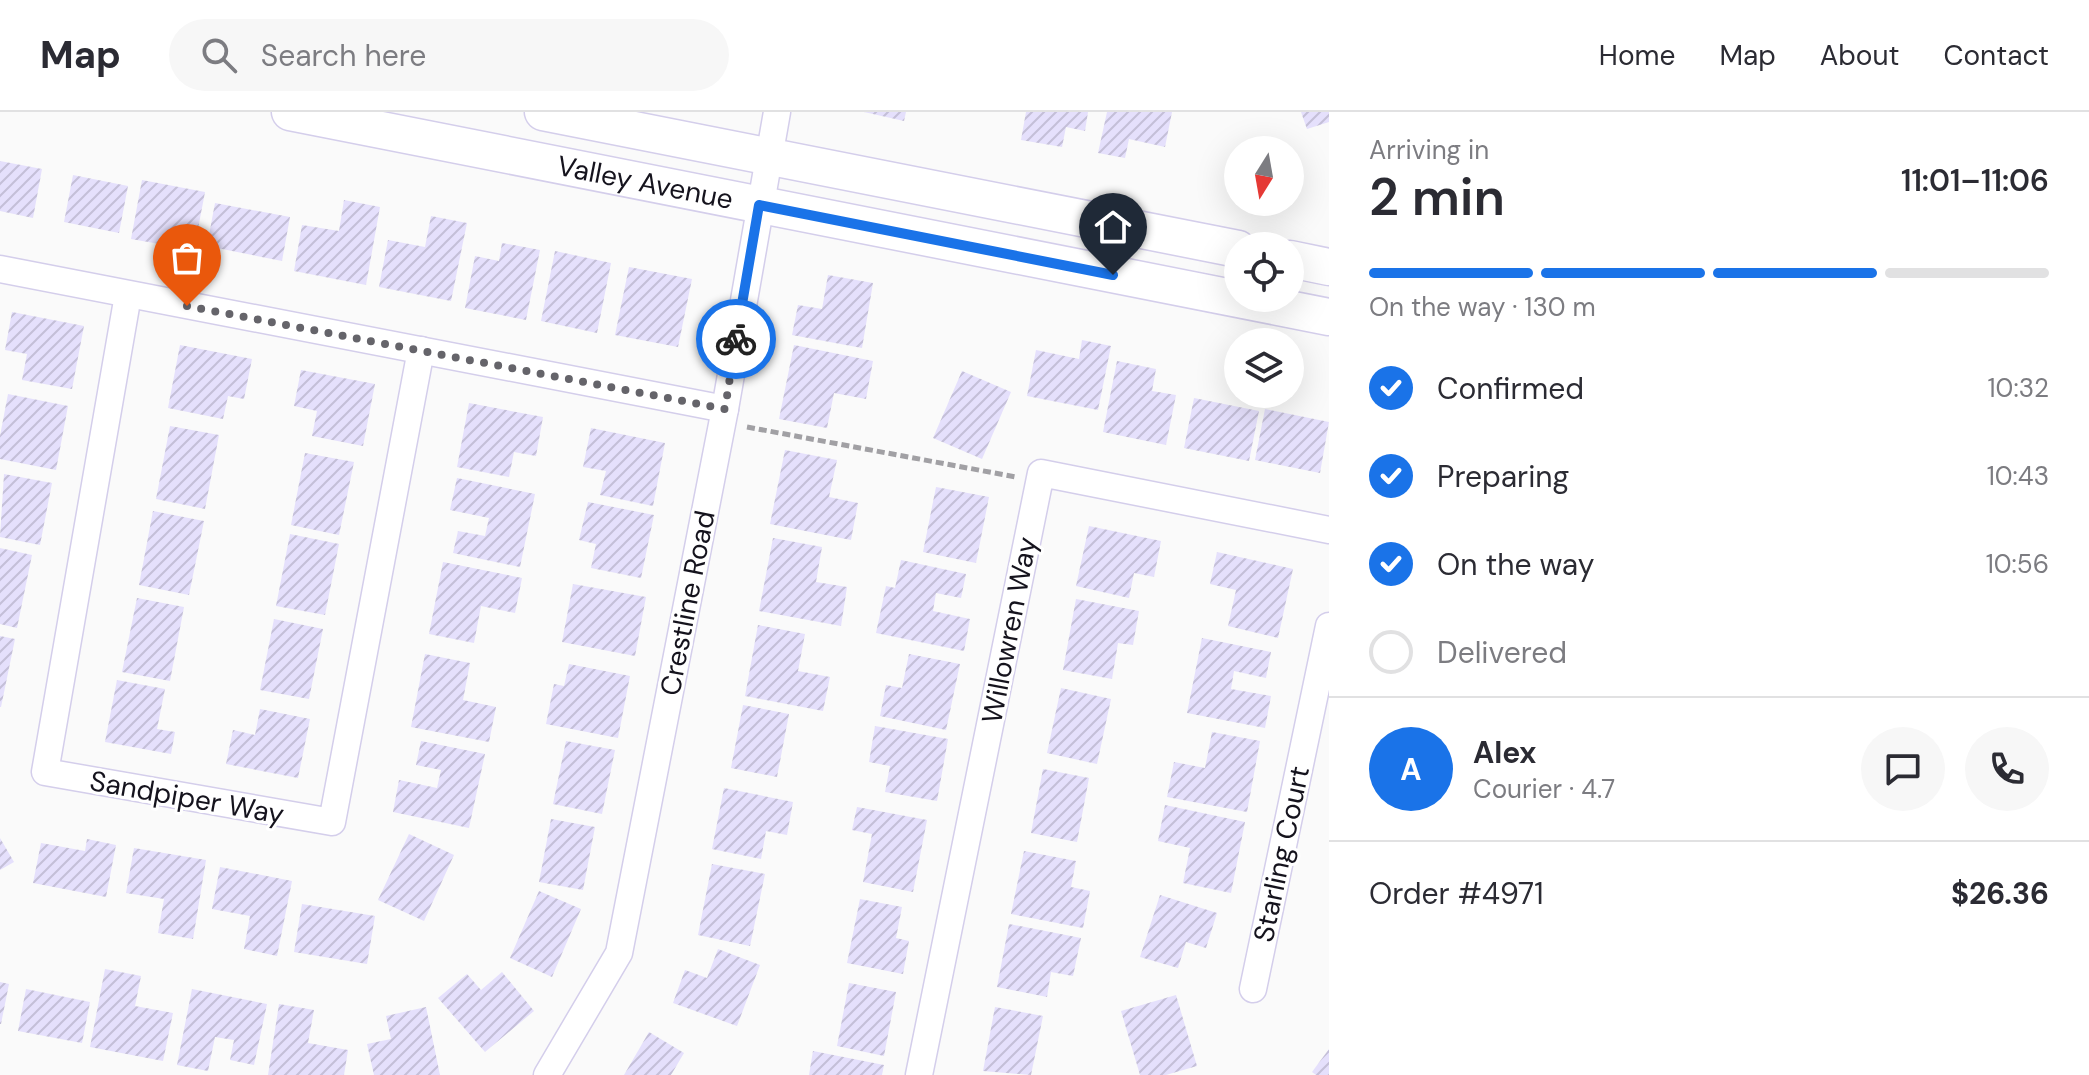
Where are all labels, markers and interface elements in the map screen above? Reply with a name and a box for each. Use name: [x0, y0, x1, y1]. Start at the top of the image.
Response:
search box: [169, 19, 729, 91]
text: Map: [40, 30, 121, 80]
icon: search: [197, 33, 241, 77]
text: Search here: [261, 36, 426, 75]
text: Home: [1599, 37, 1675, 74]
text: Map: [1719, 37, 1776, 74]
text: About: [1820, 37, 1899, 74]
text: Contact: [1943, 37, 2049, 74]
text: Arriving in: [1369, 133, 1489, 167]
north arrow: [1224, 136, 1304, 216]
map controls: [1224, 136, 1304, 408]
street label: Valley Avenue: [554, 147, 736, 218]
text: 11:01–11:06: [1901, 161, 2049, 200]
text: 2 min: [1369, 163, 1505, 231]
pin: [1079, 193, 1147, 275]
icon: home: [1091, 205, 1135, 249]
pin: [153, 224, 221, 306]
button: locate: [1224, 232, 1304, 312]
icon: bag: [165, 236, 209, 280]
text: On the way · 130 m: [1369, 290, 1596, 324]
courier: [696, 299, 776, 379]
icon: bike: [714, 317, 758, 361]
button: layers: [1224, 328, 1304, 408]
icon: check: [1369, 366, 1413, 410]
text: Confirmed: [1437, 369, 1584, 408]
text: 10:32: [1988, 371, 2049, 405]
icon: check: [1369, 454, 1413, 498]
text: Preparing: [1437, 457, 1569, 496]
text: 10:43: [1987, 459, 2049, 493]
street label: Crestline Road: [651, 507, 724, 699]
street label: Willowren Way: [973, 534, 1046, 726]
icon: check: [1369, 542, 1413, 586]
text: On the way: [1437, 545, 1594, 584]
text: 10:56: [1986, 547, 2049, 581]
text: Delivered: [1437, 633, 1567, 672]
button: chat: [1861, 727, 1945, 811]
button: phone: [1965, 727, 2049, 811]
text: Alex: [1473, 733, 1536, 772]
text: A: [1400, 750, 1422, 789]
street label: Sandpiper Way: [87, 762, 287, 833]
street label: Starling Court: [1245, 763, 1318, 945]
text: Courier · 4.7: [1473, 772, 1615, 806]
text: Order #4971: [1369, 874, 1544, 913]
text: $26.36: [1951, 874, 2049, 913]

